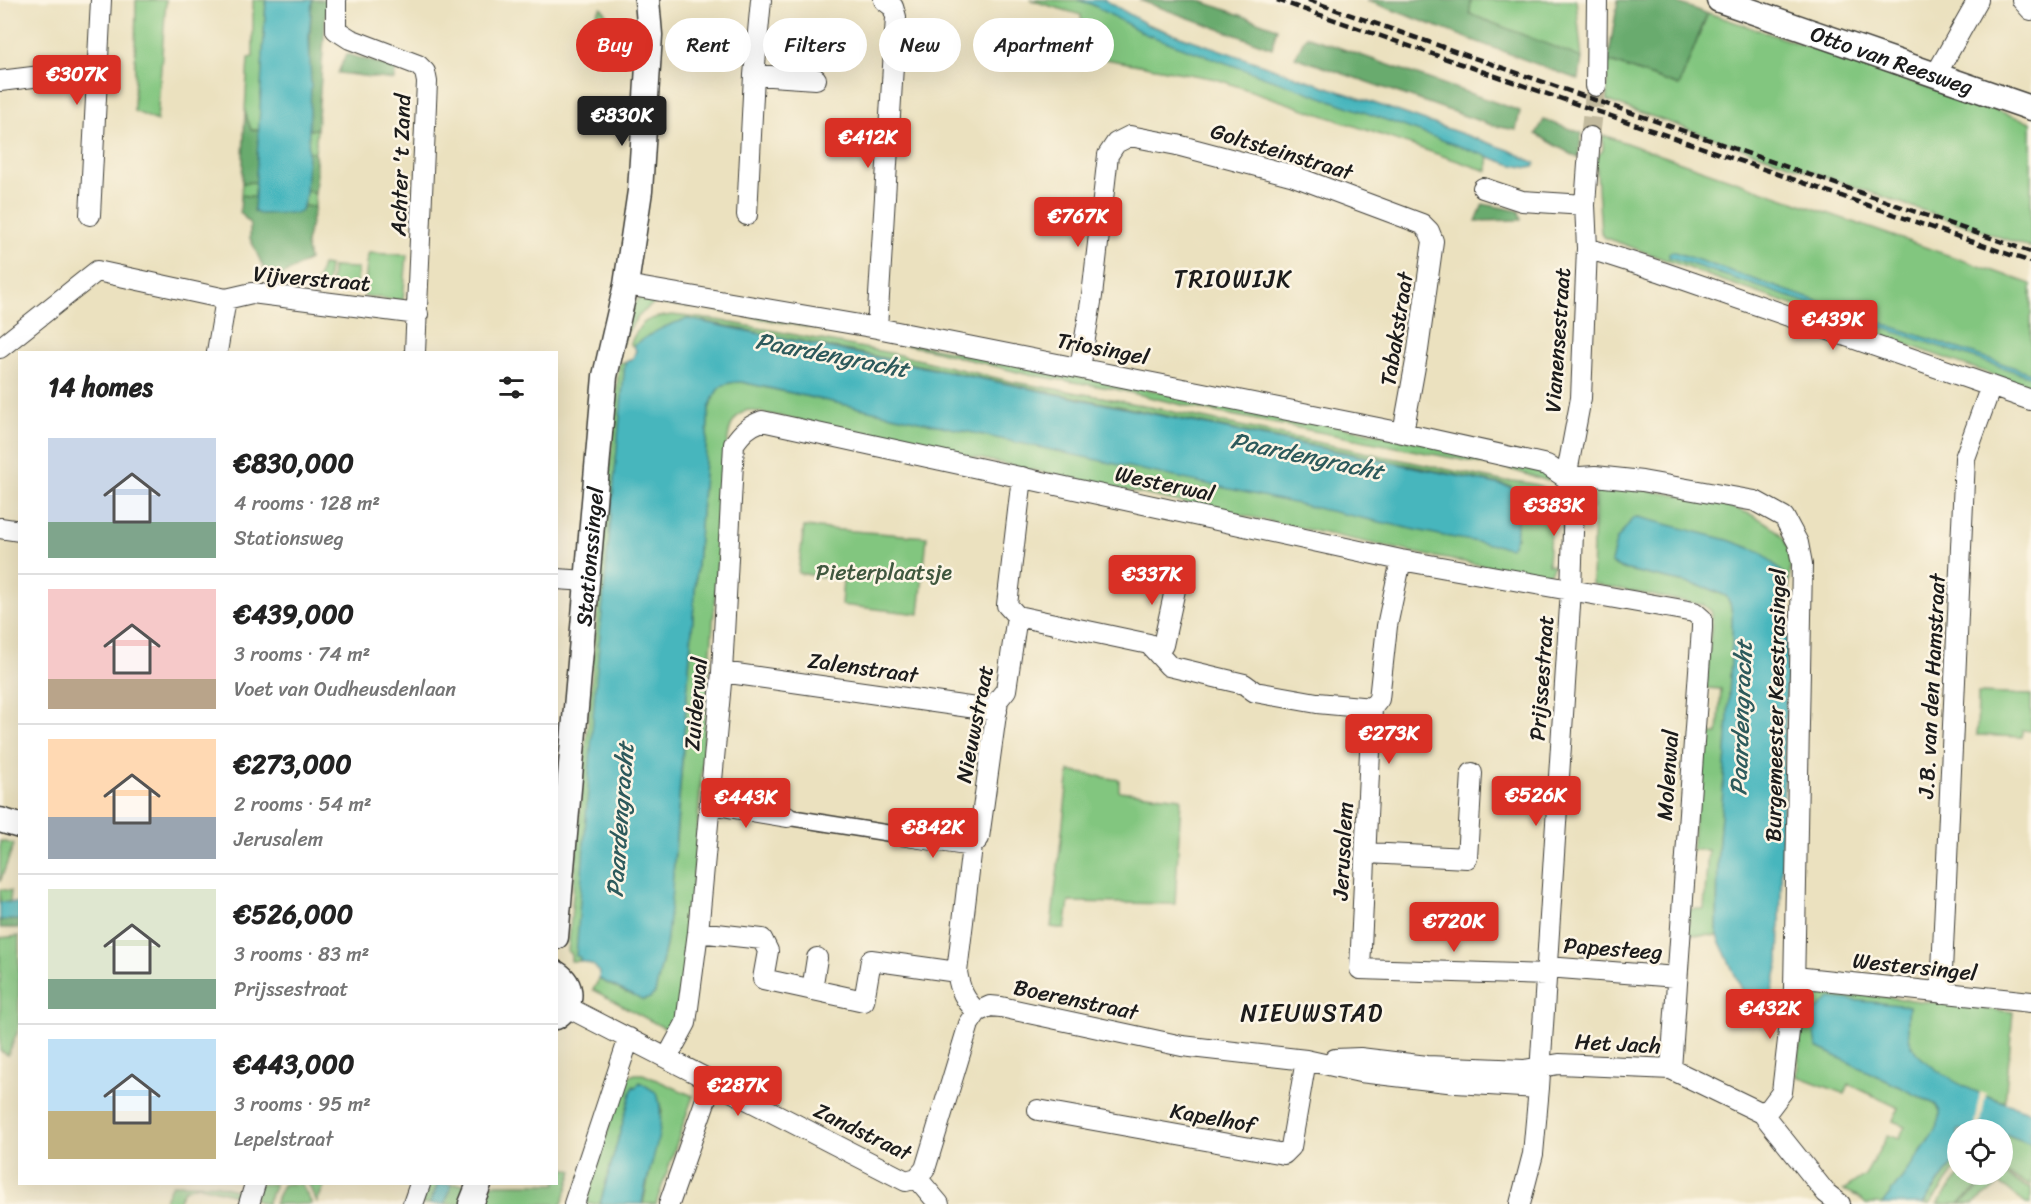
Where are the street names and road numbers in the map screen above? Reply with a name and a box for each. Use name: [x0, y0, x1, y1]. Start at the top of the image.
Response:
street label: Otto van Reesweg: [1805, 14, 1979, 107]
street label: Achter 't Zand: [378, 92, 423, 238]
street label: Goltsteinstraat: [1206, 111, 1359, 192]
street label: Vijverstraat: [252, 254, 372, 303]
street label: Vianensestraat: [1533, 266, 1582, 414]
street label: Tabakstraat: [1368, 268, 1425, 389]
street label: Triosingel: [1053, 320, 1153, 377]
street label: Westerwal: [1112, 454, 1219, 513]
street label: Stationssingel: [564, 484, 615, 628]
street label: Burgemeester Keestrasingel: [1754, 567, 1797, 842]
street label: J.B. van den Hamstraat: [1906, 572, 1957, 800]
street label: Prijssestraat: [1518, 614, 1565, 742]
street label: Zalenstraat: [805, 640, 922, 695]
street label: Zuiderwal: [672, 655, 719, 752]
street label: Nieuwstraat: [944, 661, 1005, 786]
street label: Molenwal: [1645, 728, 1690, 822]
street label: Jerusalem: [1320, 801, 1365, 902]
street label: Papesteeg: [1562, 926, 1664, 971]
street label: Westersingel: [1851, 941, 1980, 993]
street label: Boerenstraat: [1010, 967, 1143, 1032]
street label: Het Jach: [1574, 1022, 1662, 1065]
street label: Zandstraat: [807, 1091, 920, 1173]
street label: Kapelhof: [1167, 1091, 1262, 1145]

